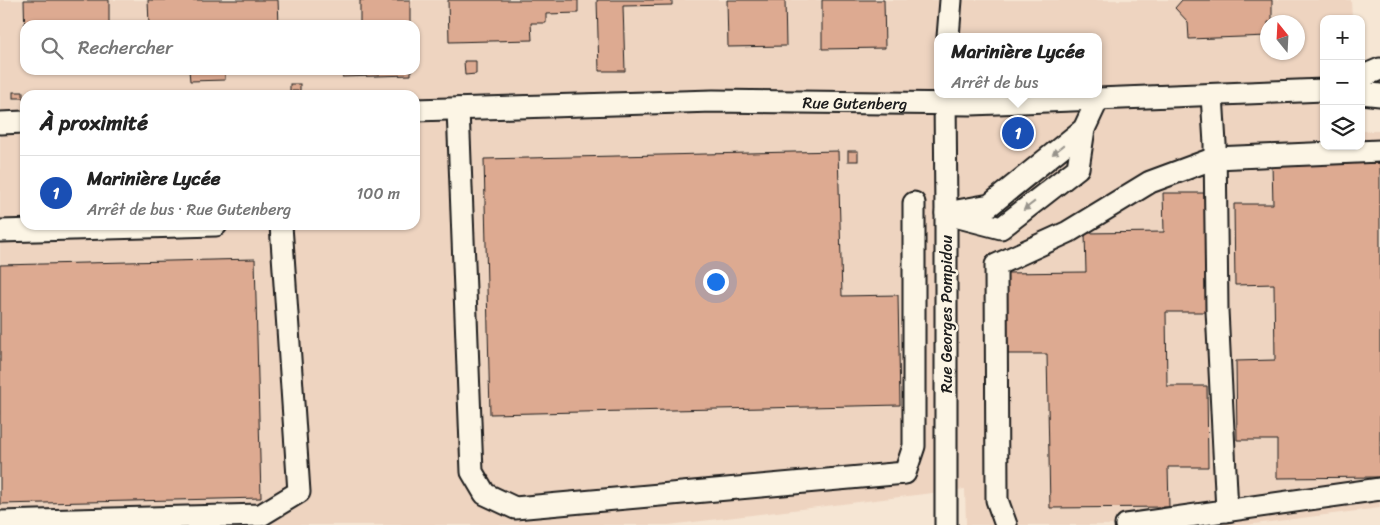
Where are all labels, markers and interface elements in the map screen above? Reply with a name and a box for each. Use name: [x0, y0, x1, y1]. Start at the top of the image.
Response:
north arrow: [1260, 15, 1305, 60]
map controls: [1320, 15, 1365, 150]
button: +: [1320, 15, 1365, 60]
search box: [20, 20, 420, 75]
text: Rechercher: [78, 31, 173, 64]
popup: [934, 33, 1102, 98]
icon: search: [38, 34, 66, 62]
text: Marinière Lycée: [951, 35, 1085, 68]
button: −: [1320, 60, 1365, 105]
text: Arrêt de bus: [951, 68, 1038, 97]
street label: Rue Gutenberg: [802, 88, 907, 118]
text: À proximité: [40, 104, 148, 142]
button: layers: [1320, 105, 1365, 150]
pin: 1: [1002, 114, 1034, 152]
one-way arrow: [1052, 145, 1065, 156]
text: Marinière Lycée: [87, 162, 220, 195]
text: 1: [53, 179, 59, 208]
text: 100 m: [356, 179, 400, 208]
text: Arrêt de bus · Rue Gutenberg: [87, 195, 291, 224]
one-way arrow: [1023, 201, 1036, 212]
street label: Rue Georges Pompidou: [932, 235, 961, 393]
your location: [703, 269, 729, 295]

